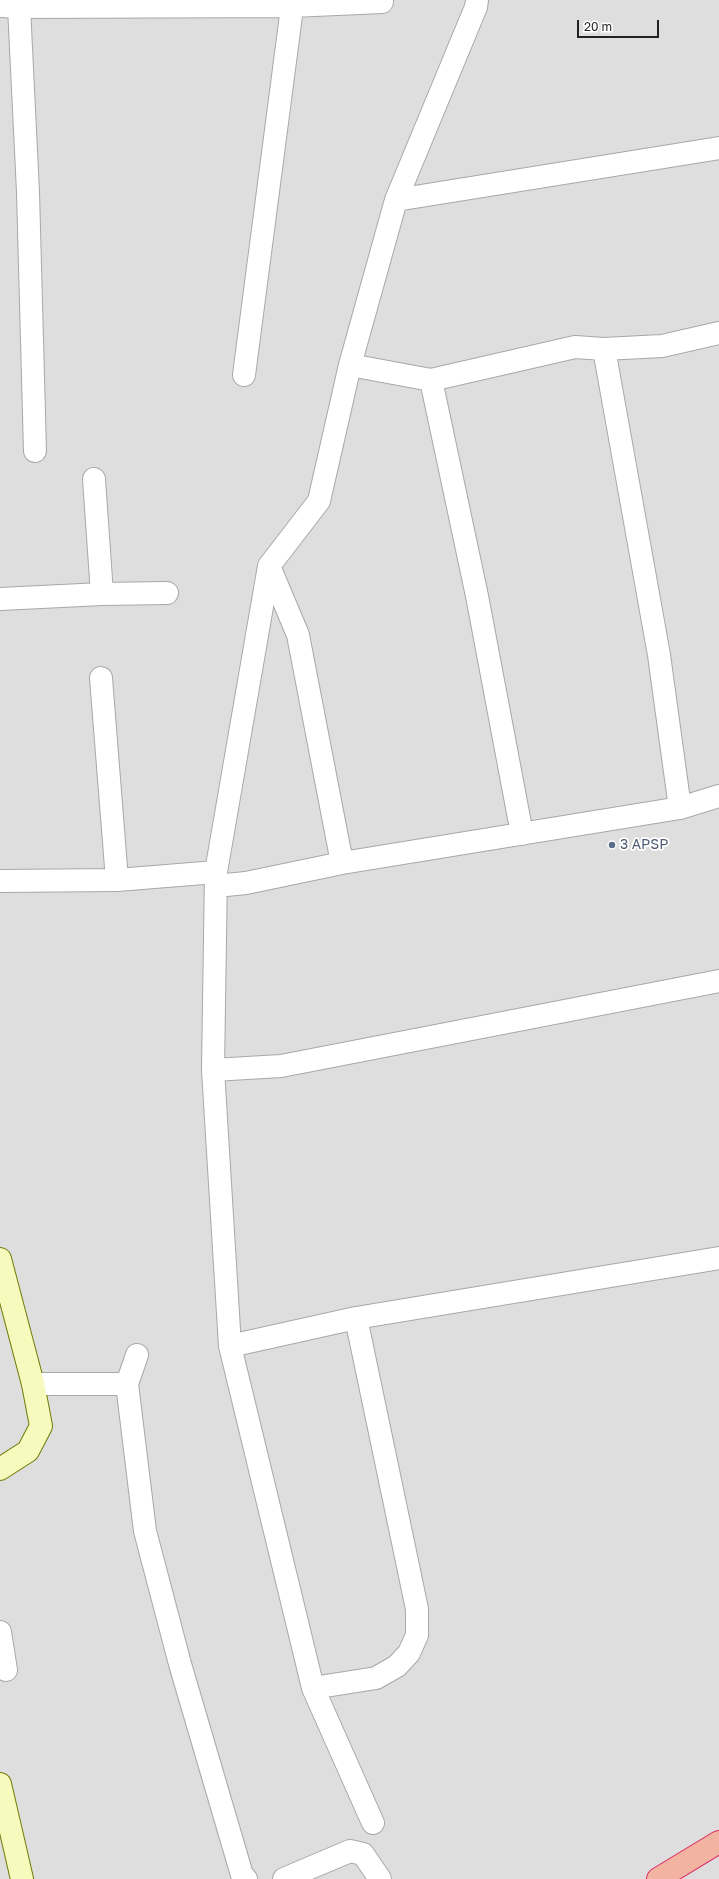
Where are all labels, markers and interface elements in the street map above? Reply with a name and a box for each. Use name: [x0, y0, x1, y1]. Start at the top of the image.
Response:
scale bar: [579, 12, 661, 38]
text: 20 m: [584, 19, 612, 34]
place label: 3 APSP: [620, 837, 668, 853]
marker: 3 APSP: [607, 840, 617, 850]

